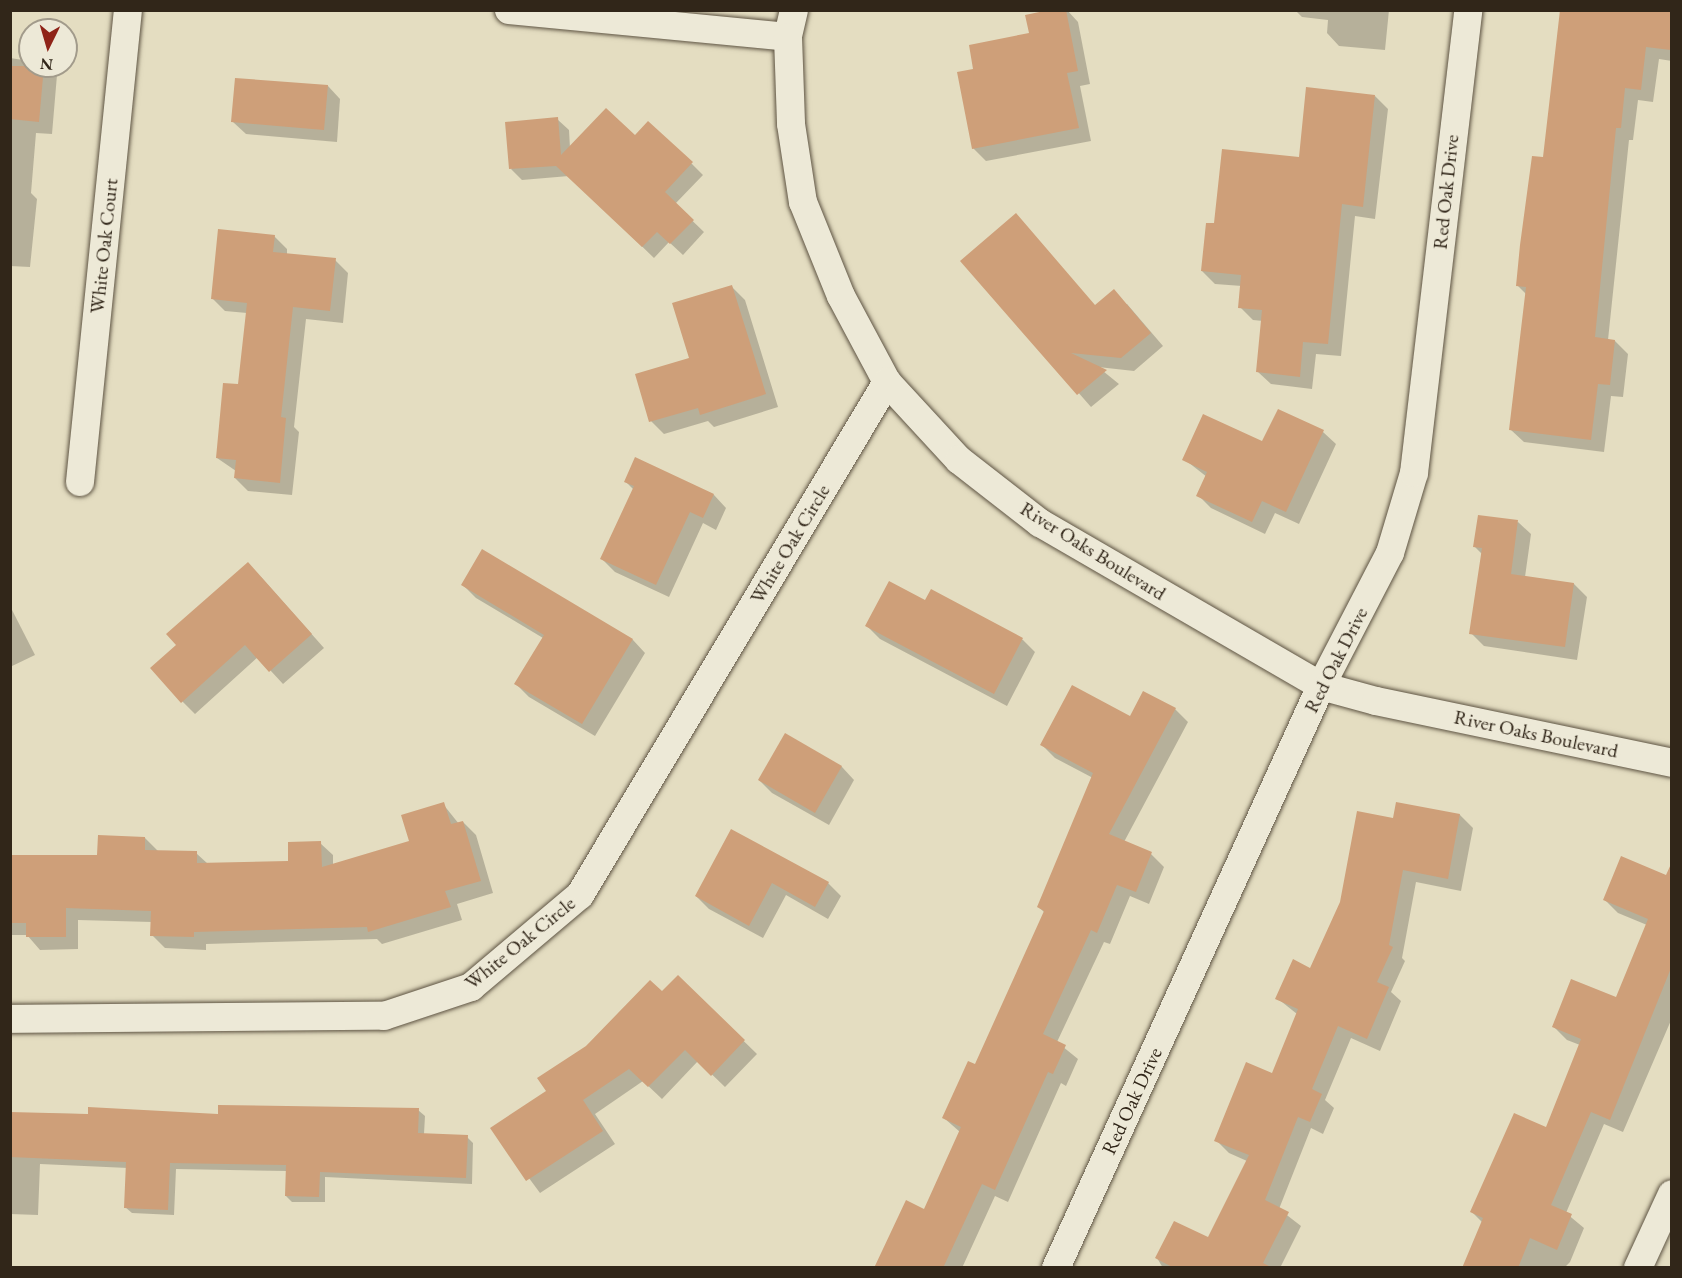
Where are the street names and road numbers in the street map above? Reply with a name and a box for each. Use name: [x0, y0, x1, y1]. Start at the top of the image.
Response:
street label: Red Oak Drive: [1428, 133, 1464, 251]
street label: White Oak Court: [85, 177, 123, 315]
street label: White Oak Circle: [745, 480, 835, 608]
street label: River Oaks Boulevard: [1016, 497, 1170, 605]
street label: Red Oak Drive: [1299, 603, 1373, 717]
street label: River Oaks Boulevard: [1452, 705, 1620, 763]
street label: White Oak Circle: [460, 891, 580, 995]
street label: Red Oak Drive: [1097, 1044, 1167, 1158]

